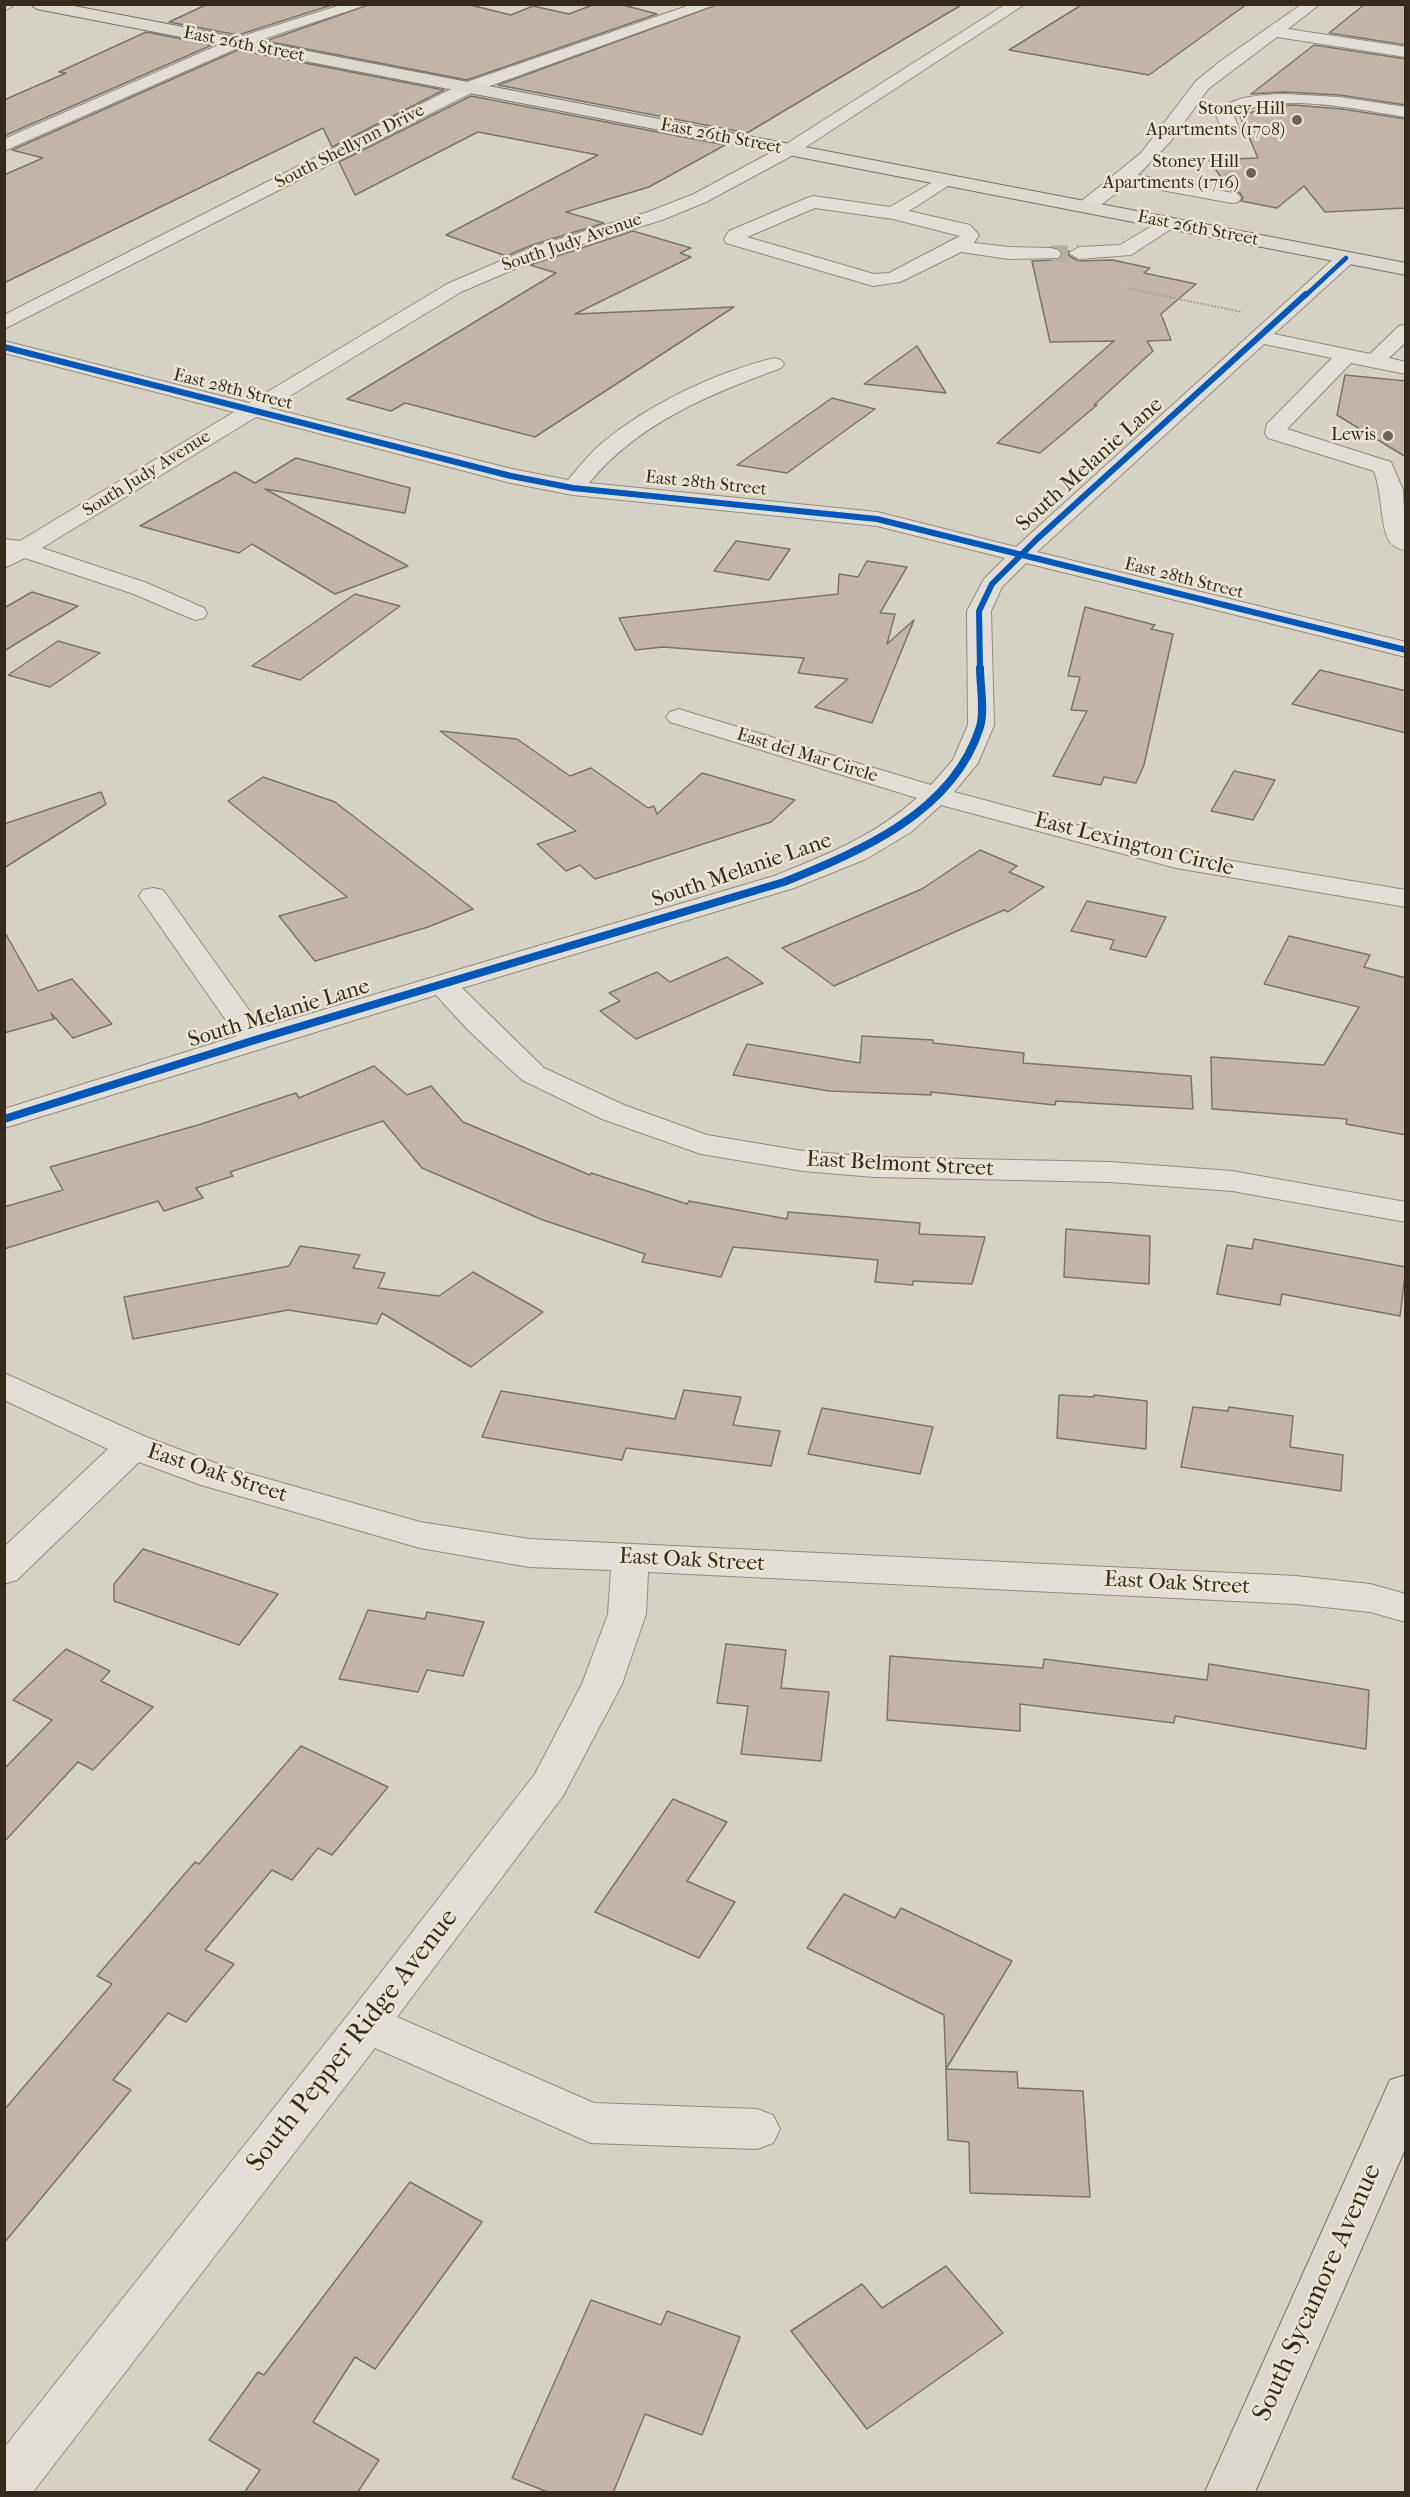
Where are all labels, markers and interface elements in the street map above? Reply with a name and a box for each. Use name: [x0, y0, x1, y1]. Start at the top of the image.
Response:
street label: East 26th Street: [182, 23, 306, 67]
place label: Stoney Hill Apartments (1708): [1146, 99, 1285, 142]
street label: South Shellynn Drive: [272, 100, 428, 194]
marker: Stoney Hill Apartments (1708): [1290, 113, 1304, 127]
street label: East 26th Street: [659, 115, 783, 159]
place label: Stoney Hill Apartments (1716): [1103, 152, 1239, 195]
marker: Stoney Hill Apartments (1716): [1244, 166, 1258, 180]
street label: East 26th Street: [1136, 207, 1260, 251]
street label: South Judy Avenue: [499, 209, 645, 277]
street label: East 28th Street: [171, 365, 295, 415]
street label: South Melanie Lane: [1011, 392, 1169, 538]
place label: Lewis: [1331, 425, 1376, 447]
street label: South Judy Avenue: [79, 426, 215, 522]
marker: Lewis: [1381, 429, 1395, 443]
street label: East 28th Street: [644, 467, 768, 501]
street label: East 28th Street: [1122, 554, 1246, 604]
street label: East del Mar Circle: [734, 724, 880, 788]
street label: East Lexington Circle: [1032, 807, 1236, 883]
street label: South Melanie Lane: [649, 828, 835, 914]
street label: South Melanie Lane: [185, 974, 373, 1054]
street label: East Belmont Street: [805, 1147, 995, 1183]
street label: East Oak Street: [143, 1439, 291, 1509]
street label: East Oak Street: [618, 1544, 766, 1578]
street label: East Oak Street: [1103, 1567, 1251, 1601]
street label: South Pepper Ridge Avenue: [240, 1903, 466, 2179]
street label: South Sycamore Avenue: [1247, 2159, 1389, 2427]

